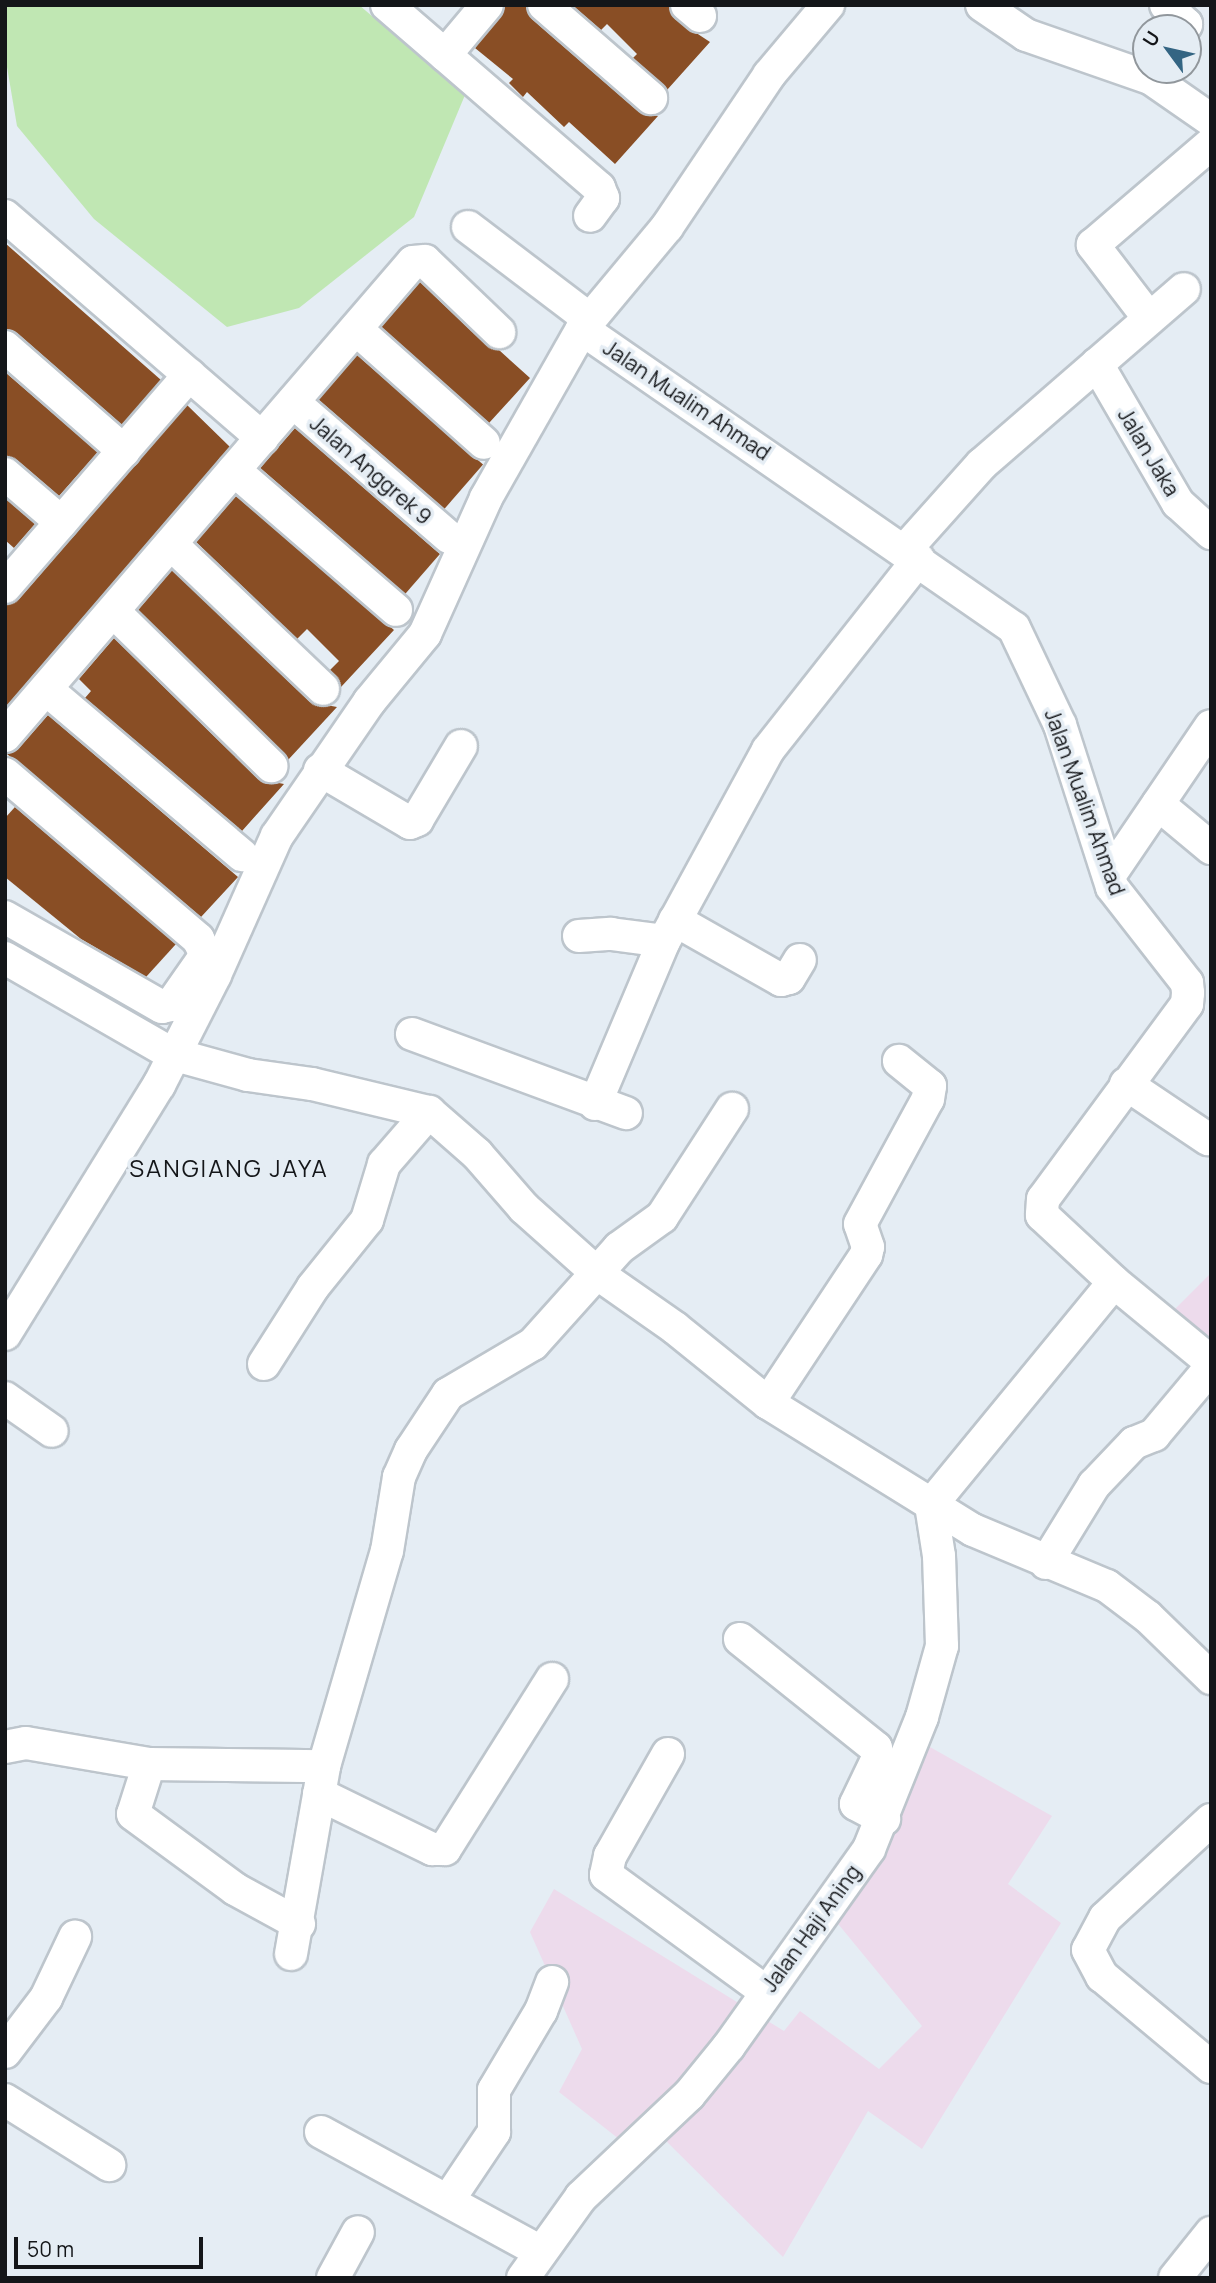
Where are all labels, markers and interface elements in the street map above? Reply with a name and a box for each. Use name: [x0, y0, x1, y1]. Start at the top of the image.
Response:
north arrow: [1132, 14, 1202, 84]
text: U: [1136, 26, 1166, 51]
street label: Jalan Mualim Ahmad: [599, 335, 775, 465]
street label: Jalan Jaka: [1113, 403, 1185, 501]
street label: Jalan Anggrek 9: [305, 410, 437, 530]
street label: Jalan Mualim Ahmad: [1040, 706, 1130, 898]
district label: SANGIANG JAYA: [131, 1154, 327, 1182]
street label: Jalan Haji Aning: [757, 1860, 865, 1996]
scale bar: [18, 2224, 206, 2268]
text: 50 m: [27, 2235, 74, 2263]

